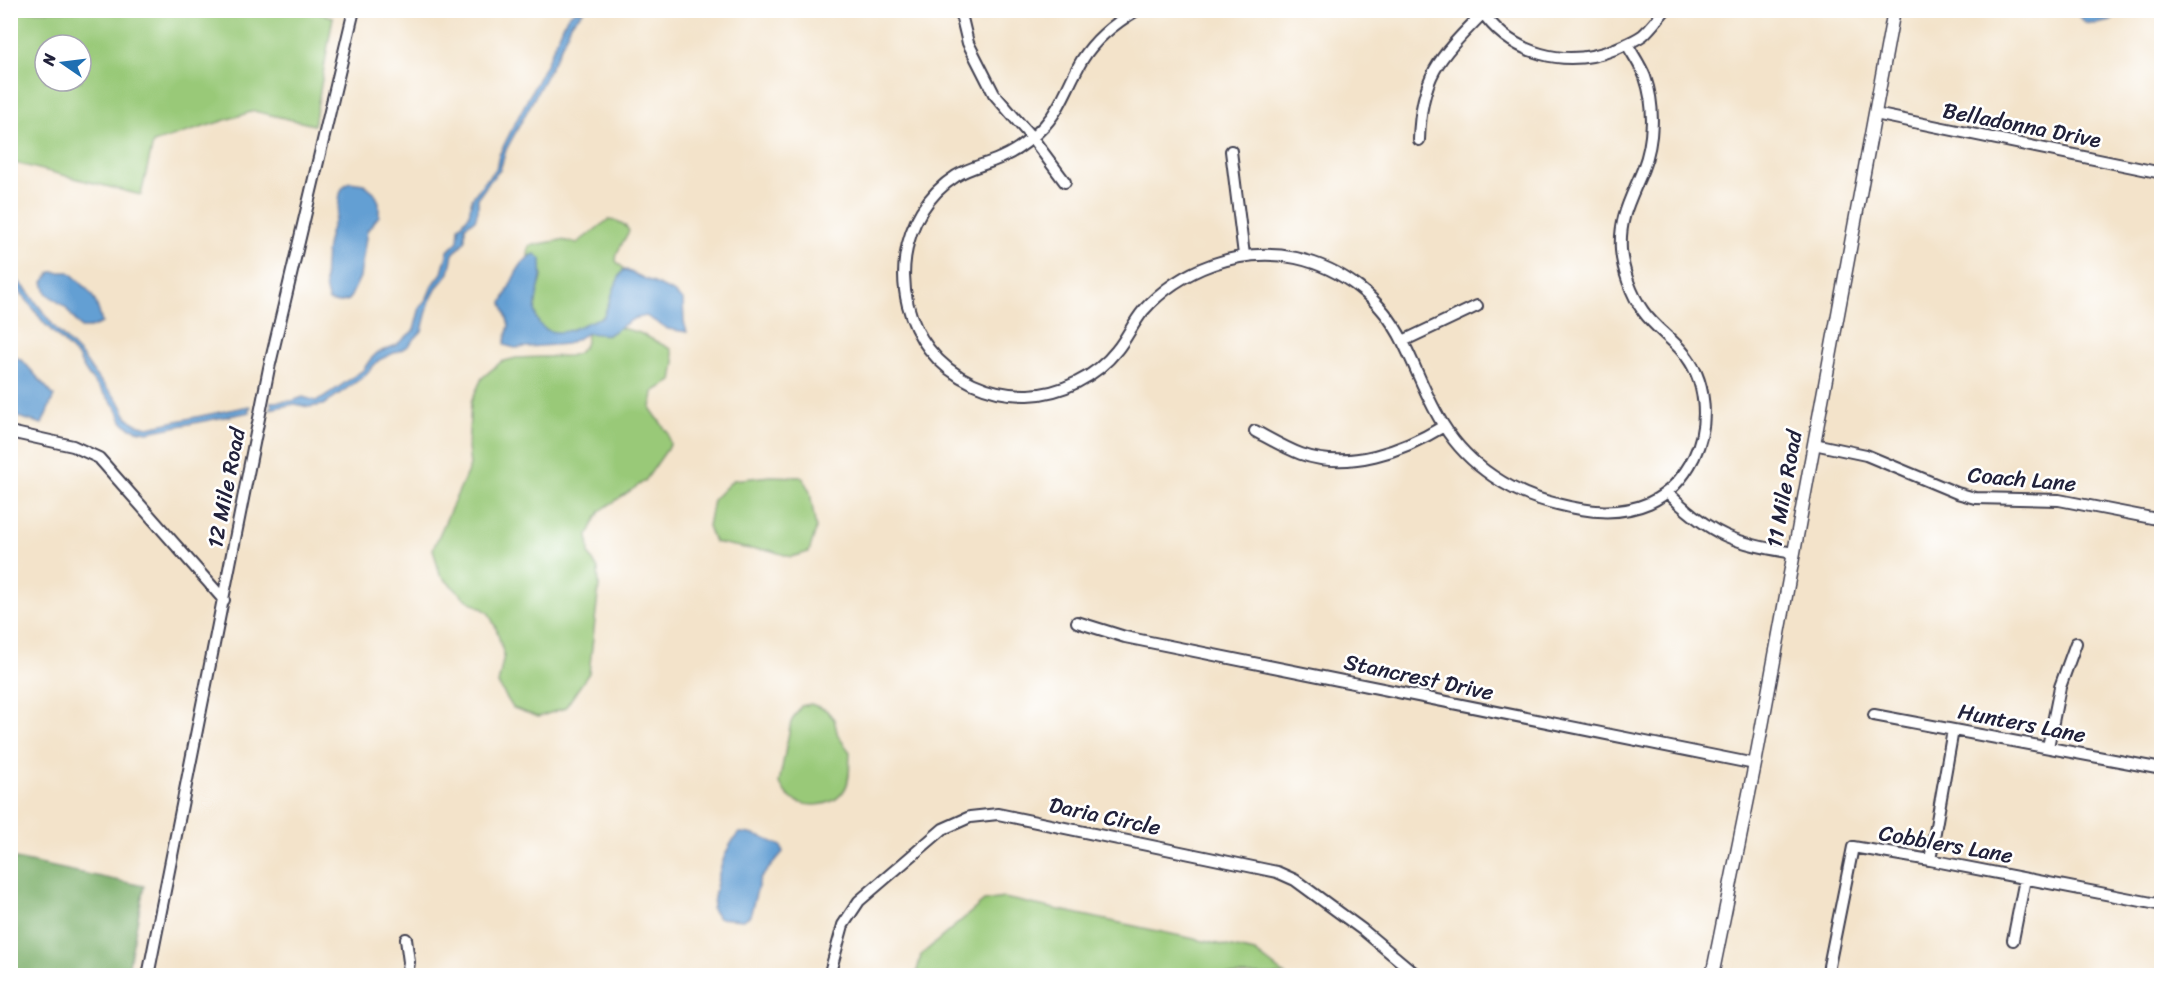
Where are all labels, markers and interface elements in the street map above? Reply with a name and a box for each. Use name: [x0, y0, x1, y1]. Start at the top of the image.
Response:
north arrow: [33, 33, 93, 93]
text: N: [33, 50, 65, 69]
street label: Belladonna Drive: [1939, 91, 2105, 160]
street label: 12 Mile Road: [195, 423, 257, 552]
street label: 11 Mile Road: [1754, 426, 1814, 551]
street label: Coach Lane: [1966, 455, 2078, 503]
street label: Stancrest Drive: [1341, 642, 1497, 712]
street label: Hunters Lane: [1955, 692, 2089, 754]
street label: Daria Circle: [1045, 785, 1165, 847]
street label: Cobblers Lane: [1876, 813, 2016, 875]

